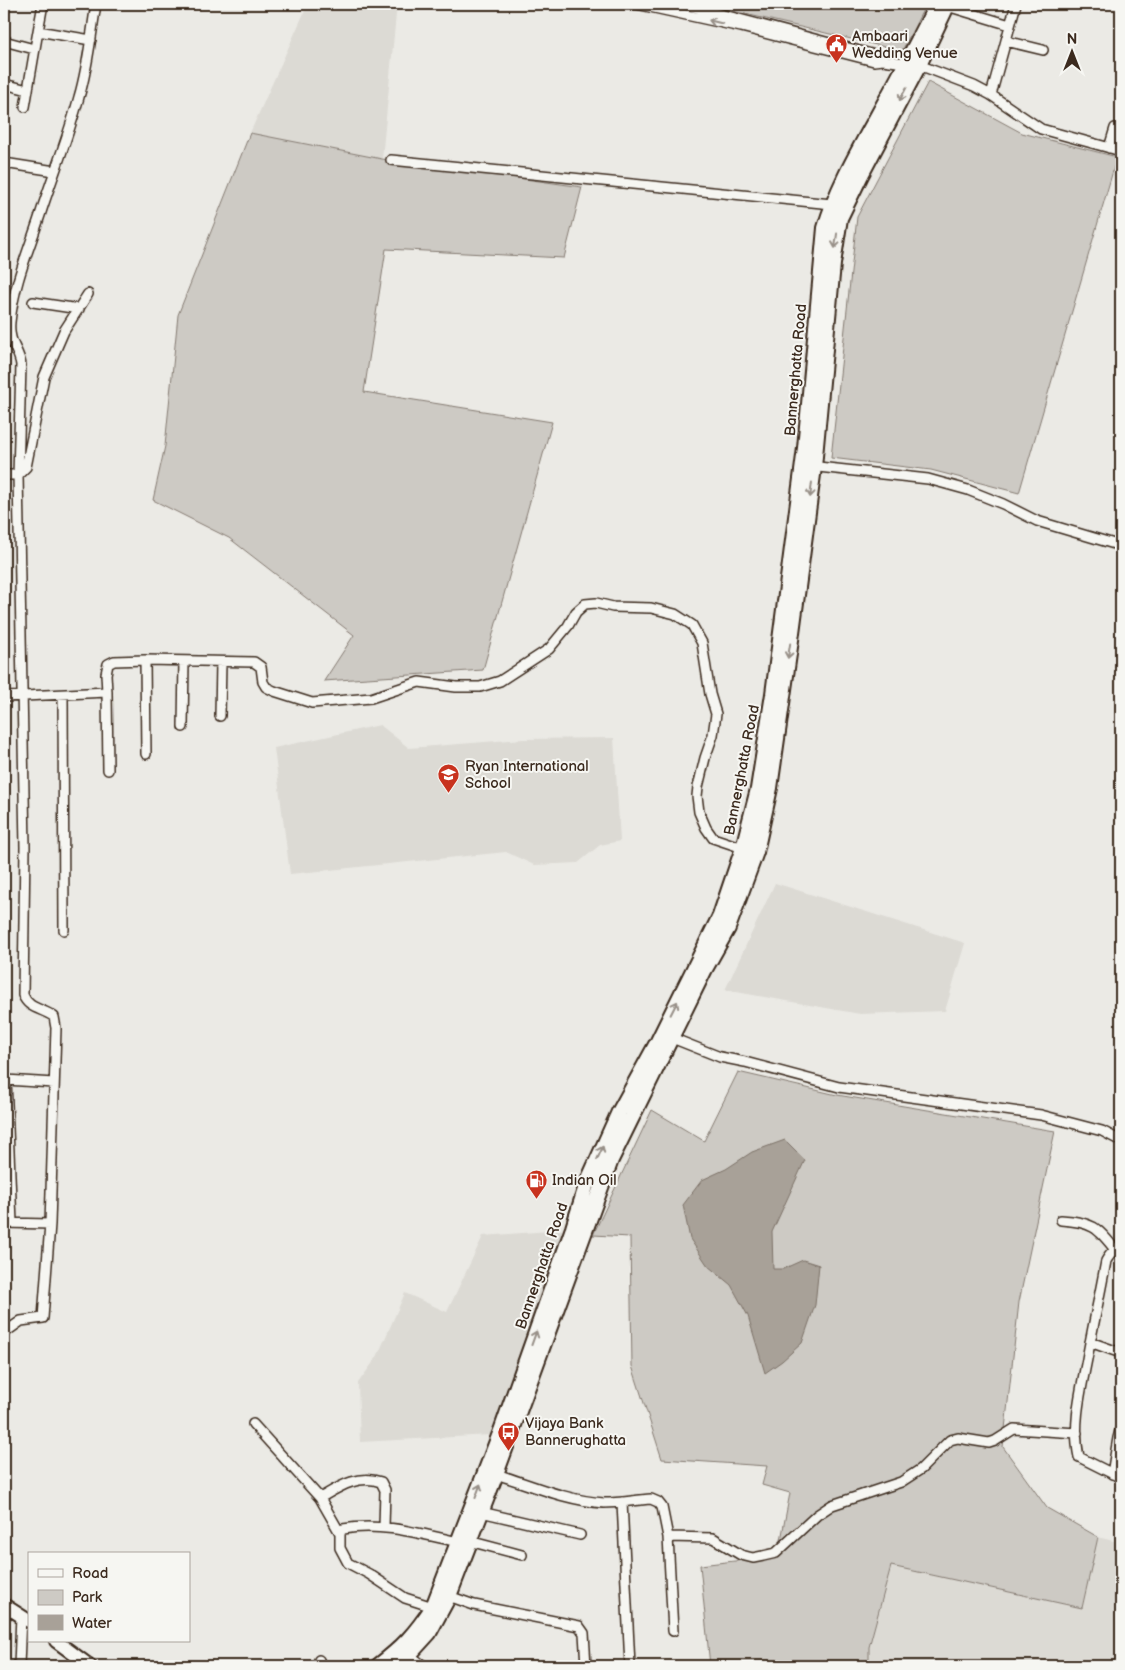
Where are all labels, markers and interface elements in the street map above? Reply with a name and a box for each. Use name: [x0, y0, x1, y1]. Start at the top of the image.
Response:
one-way arrow: [709, 17, 725, 26]
place label: Ambaari Wedding Venue: [852, 27, 958, 63]
north arrow: [1048, 28, 1098, 78]
text: N: [1067, 31, 1077, 48]
public building icon: Ambaari Wedding Venue: [824, 33, 848, 64]
one-way arrow: [898, 87, 908, 102]
one-way arrow: [831, 233, 841, 249]
street label: Bannerghatta Road: [781, 303, 811, 437]
one-way arrow: [805, 482, 815, 498]
one-way arrow: [784, 643, 794, 659]
street label: Bannerghatta Road: [720, 703, 764, 837]
place label: Ryan International School: [465, 757, 589, 793]
school or university icon: Ryan International School: [437, 763, 461, 794]
one-way arrow: [670, 1001, 679, 1016]
one-way arrow: [596, 1146, 606, 1161]
fuel station icon: Indian Oil: [524, 1168, 548, 1199]
place label: Indian Oil: [552, 1171, 617, 1190]
street label: Bannerghatta Road: [511, 1200, 573, 1332]
one-way arrow: [529, 1331, 539, 1347]
place label: Vijaya Bank Bannerughatta: [525, 1414, 626, 1450]
bus stop icon: Vijaya Bank Bannerughatta: [497, 1420, 521, 1451]
one-way arrow: [474, 1484, 483, 1499]
legend: [28, 1552, 190, 1642]
text: Road: [72, 1564, 108, 1583]
text: Park: [72, 1588, 103, 1607]
text: Water: [72, 1614, 112, 1633]

